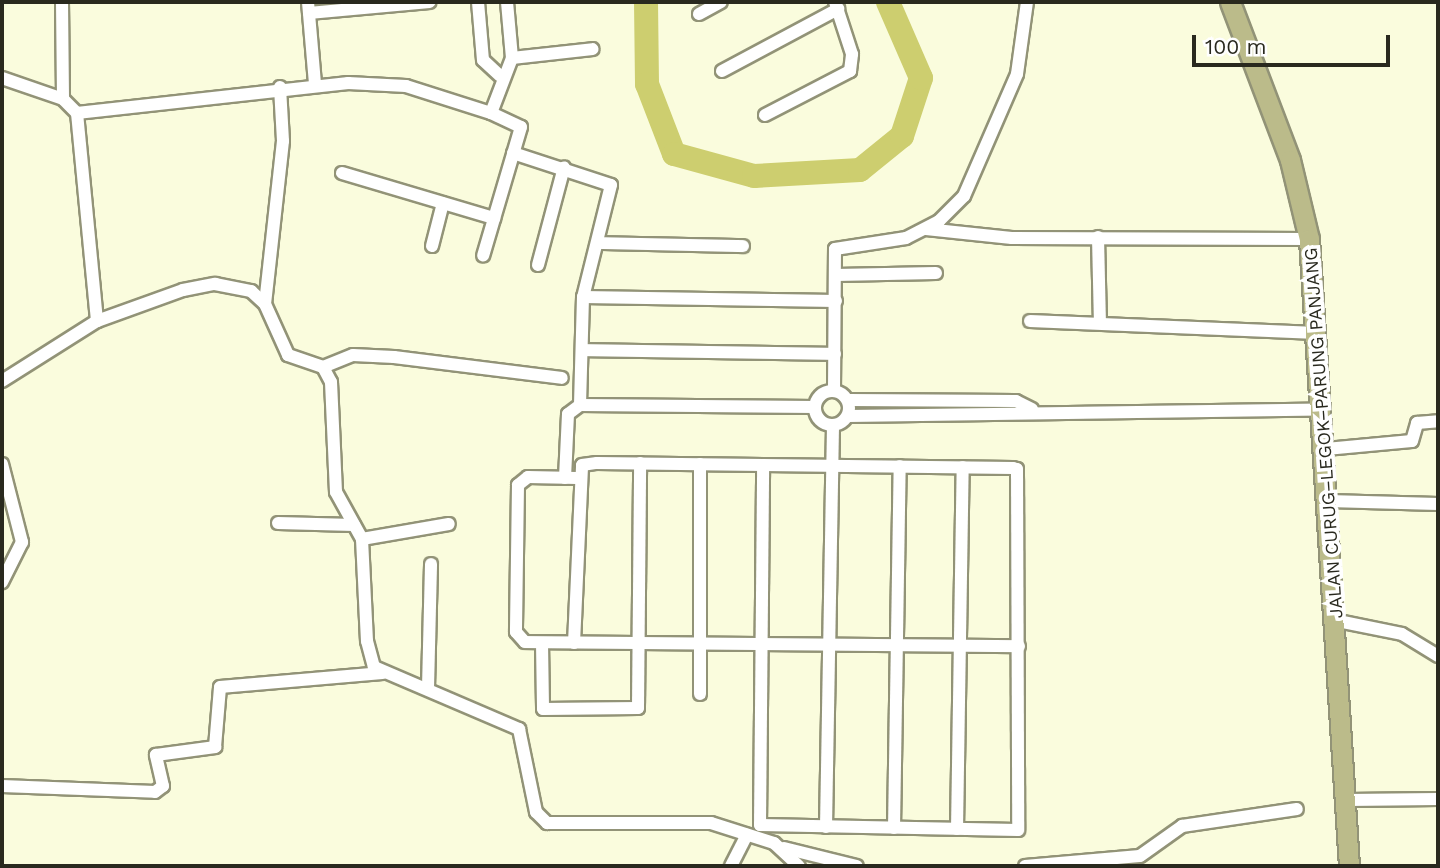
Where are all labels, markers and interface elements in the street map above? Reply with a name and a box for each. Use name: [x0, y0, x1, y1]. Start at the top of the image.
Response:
scale bar: [1195, 21, 1393, 65]
text: 100 m: [1205, 34, 1267, 59]
street label: JALAN CURUG–LEGOK–PARUNG PANJANG: [1300, 247, 1348, 619]

